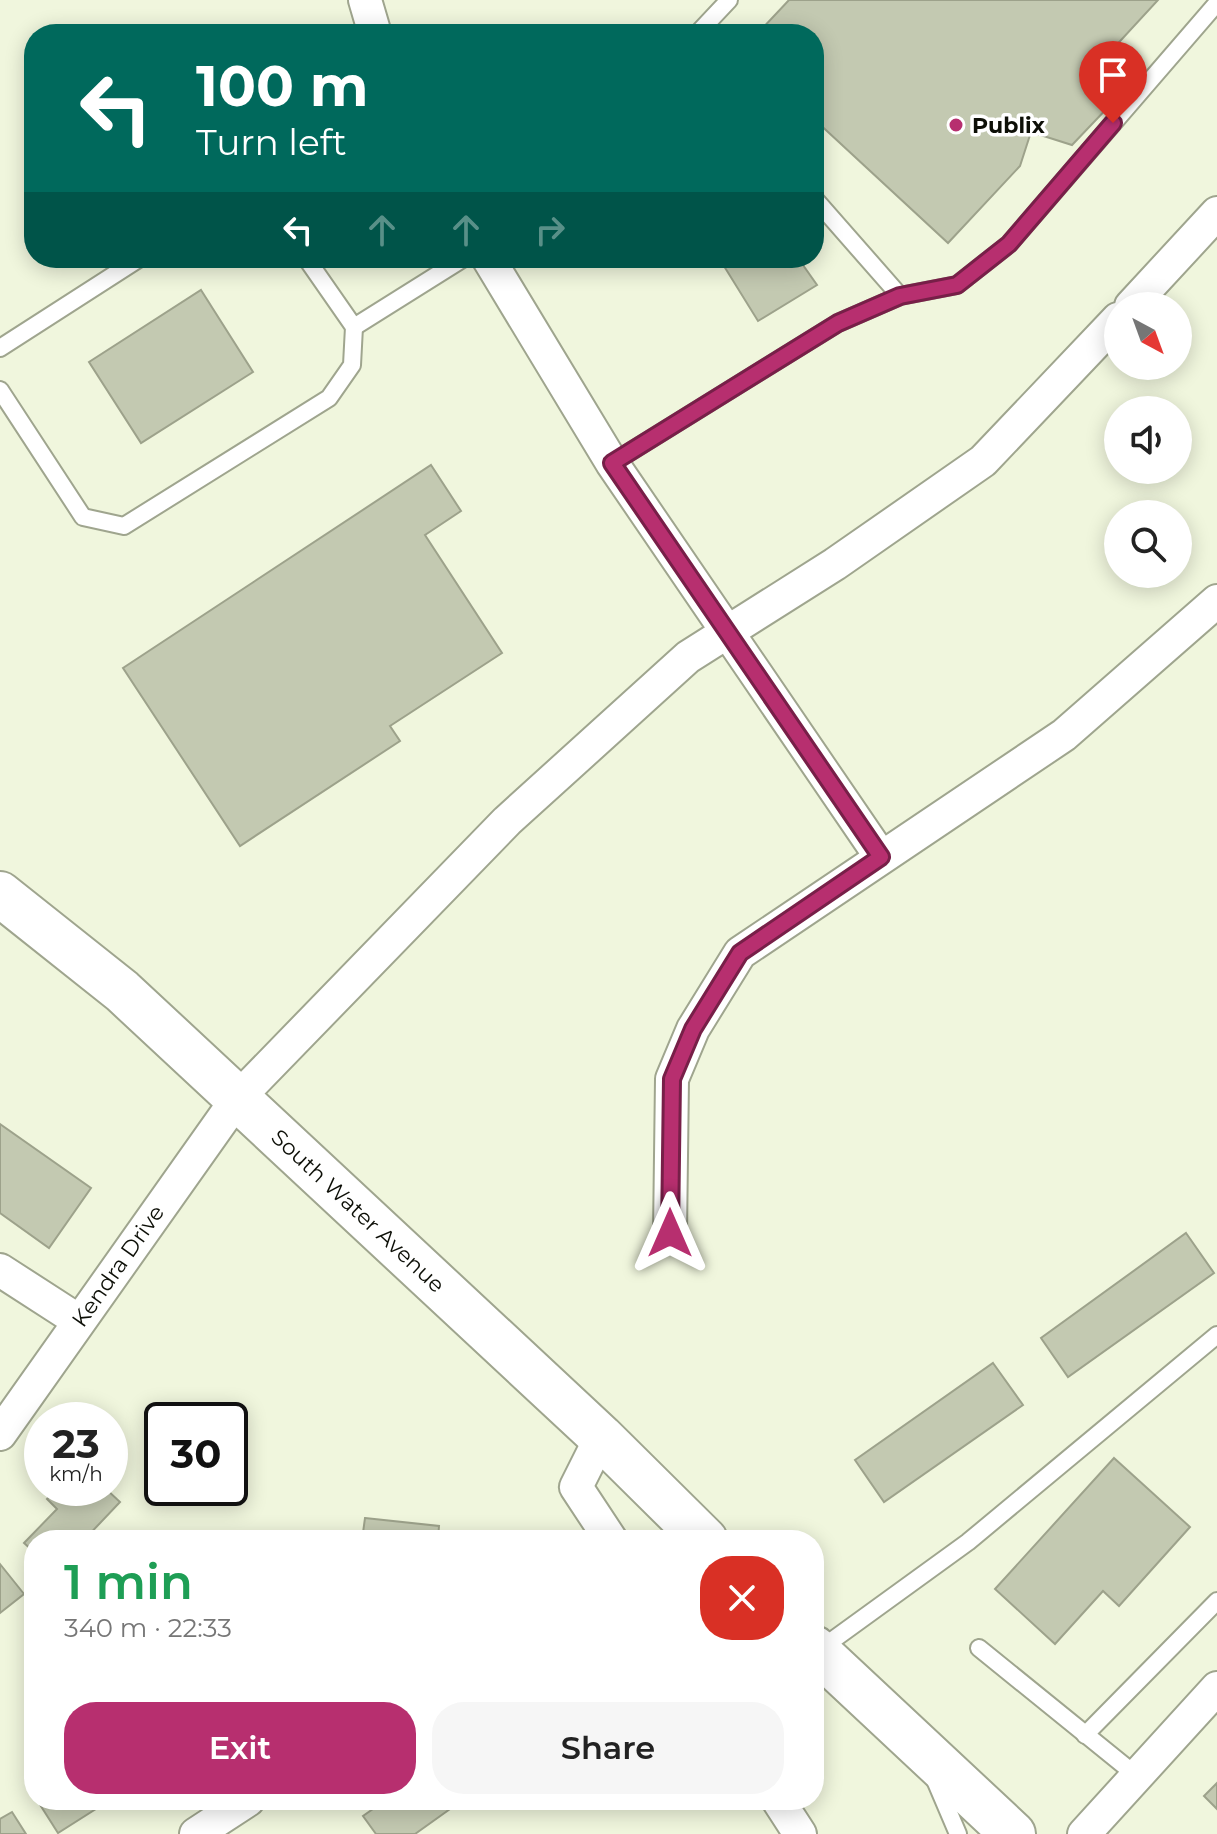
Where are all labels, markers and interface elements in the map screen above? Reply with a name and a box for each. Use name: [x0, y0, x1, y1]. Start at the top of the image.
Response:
pin: [1079, 41, 1147, 123]
text: 100 m: [196, 52, 369, 120]
icon: arrive: [1091, 53, 1135, 97]
icon: left: [64, 56, 168, 160]
place label: Publix: [972, 112, 1045, 139]
marker: Publix: [947, 116, 965, 134]
text: Turn left: [196, 120, 347, 164]
icon: left: [276, 208, 320, 252]
icon: ahead: [360, 208, 404, 252]
icon: ahead: [444, 208, 488, 252]
icon: right: [528, 208, 572, 252]
north arrow: [1104, 292, 1192, 380]
map controls: [1104, 292, 1192, 588]
button: sound: [1104, 396, 1192, 484]
button: search: [1104, 500, 1192, 588]
street label: South Water Avenue: [266, 1124, 450, 1298]
position arrow: [628, 1191, 712, 1275]
street label: Kendra Drive: [66, 1200, 170, 1332]
speed limit sign: 30: [144, 1402, 248, 1506]
text: 23: [52, 1419, 100, 1468]
text: km/h: [49, 1462, 103, 1486]
text: 1 min: [64, 1553, 193, 1611]
button: close: [700, 1556, 784, 1640]
text: 340 m · 22:33: [64, 1612, 232, 1644]
button: Exit: [64, 1702, 416, 1794]
button: Share: [432, 1702, 784, 1794]

